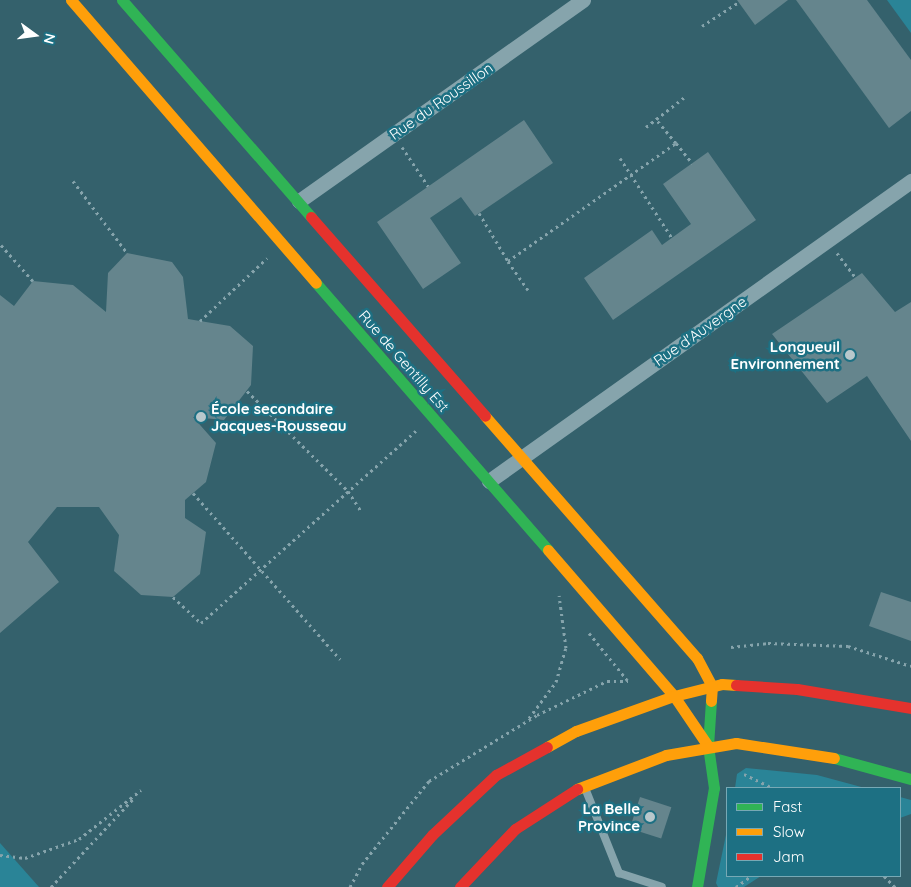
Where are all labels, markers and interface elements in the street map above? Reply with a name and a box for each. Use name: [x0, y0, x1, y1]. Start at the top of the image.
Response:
north arrow: [10, 10, 60, 60]
text: N: [40, 31, 60, 46]
street label: Rue du Roussillon: [386, 59, 496, 143]
street label: Rue d'Auvergne: [650, 292, 750, 370]
street label: Rue de Gentilly Est: [355, 307, 453, 415]
place label: Longueuil Environnement: [731, 337, 840, 372]
marker: Longueuil Environnement: [844, 349, 856, 361]
place label: École secondaire Jacques-Rousseau: [211, 399, 347, 434]
marker: École secondaire Jacques-Rousseau: [195, 411, 207, 423]
legend: [726, 787, 901, 877]
text: Fast: [773, 797, 802, 816]
place label: La Belle Province: [578, 799, 640, 834]
marker: La Belle Province: [644, 811, 656, 823]
text: Slow: [773, 822, 805, 841]
text: Jam: [773, 847, 804, 866]

